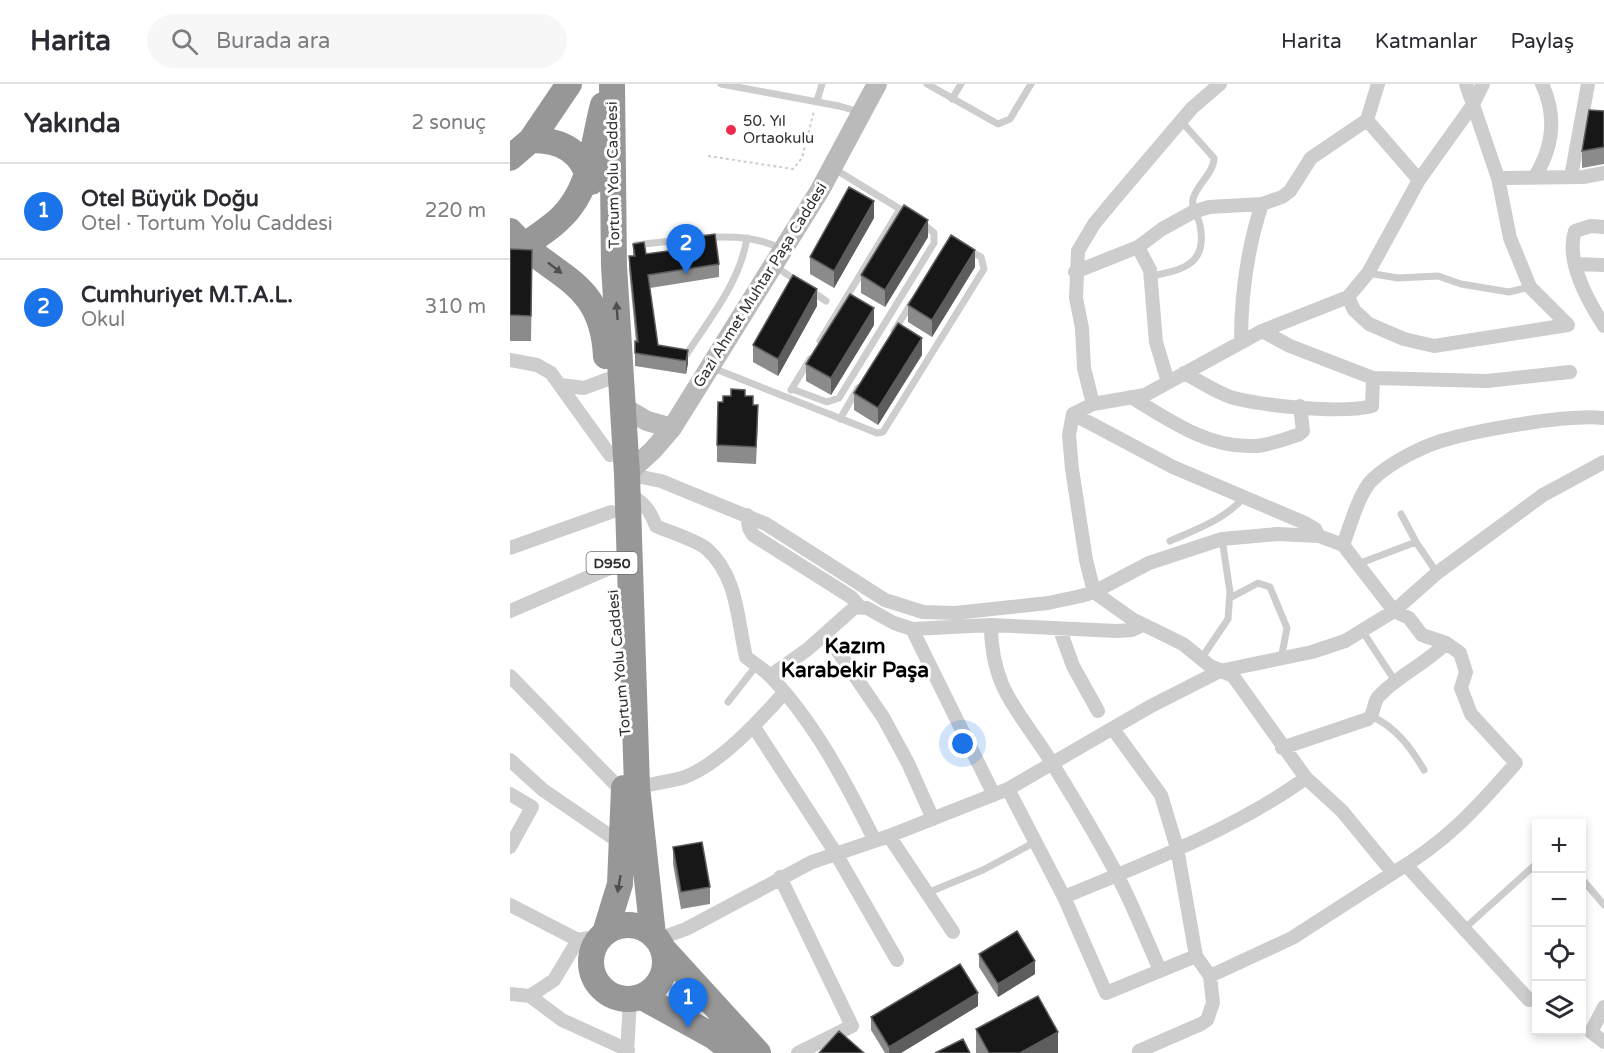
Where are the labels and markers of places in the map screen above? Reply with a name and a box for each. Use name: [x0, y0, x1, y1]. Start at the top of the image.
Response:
place label: 50. Yıl Ortaokulu: [743, 112, 814, 147]
marker: 50. Yıl Ortaokulu: [724, 123, 738, 137]
pin: 2: [666, 224, 705, 274]
pin: 1: [668, 978, 708, 1028]

